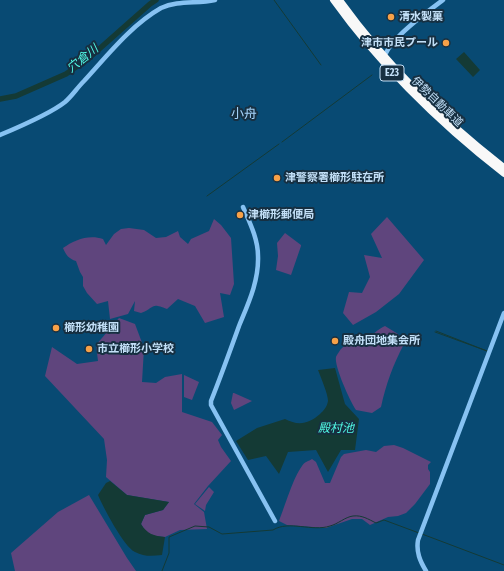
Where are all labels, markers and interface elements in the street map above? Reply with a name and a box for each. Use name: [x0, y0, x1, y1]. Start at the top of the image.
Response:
place label: 清水製菓: [399, 10, 443, 24]
marker: 清水製菓: [386, 12, 396, 22]
place label: 津市市民プール: [361, 36, 438, 50]
marker: 津市市民プール: [441, 38, 451, 48]
water label: 穴倉川: [64, 42, 102, 76]
road number: E23: [380, 65, 404, 81]
street label: 伊勢自動車道: [409, 74, 465, 130]
district label: 小舟: [231, 106, 257, 122]
place label: 津警察署櫛形駐在所: [285, 171, 384, 185]
marker: 津警察署櫛形駐在所: [272, 173, 282, 183]
place label: 津櫛形郵便局: [248, 208, 314, 222]
marker: 津櫛形郵便局: [235, 210, 245, 220]
place label: 櫛形幼稚園: [64, 321, 119, 335]
marker: 櫛形幼稚園: [51, 323, 61, 333]
place label: 殿舟団地集会所: [343, 334, 420, 348]
marker: 殿舟団地集会所: [330, 336, 340, 346]
place label: 市立櫛形小学校: [97, 342, 174, 356]
marker: 市立櫛形小学校: [84, 344, 94, 354]
water label: 殿村池: [318, 422, 354, 436]

